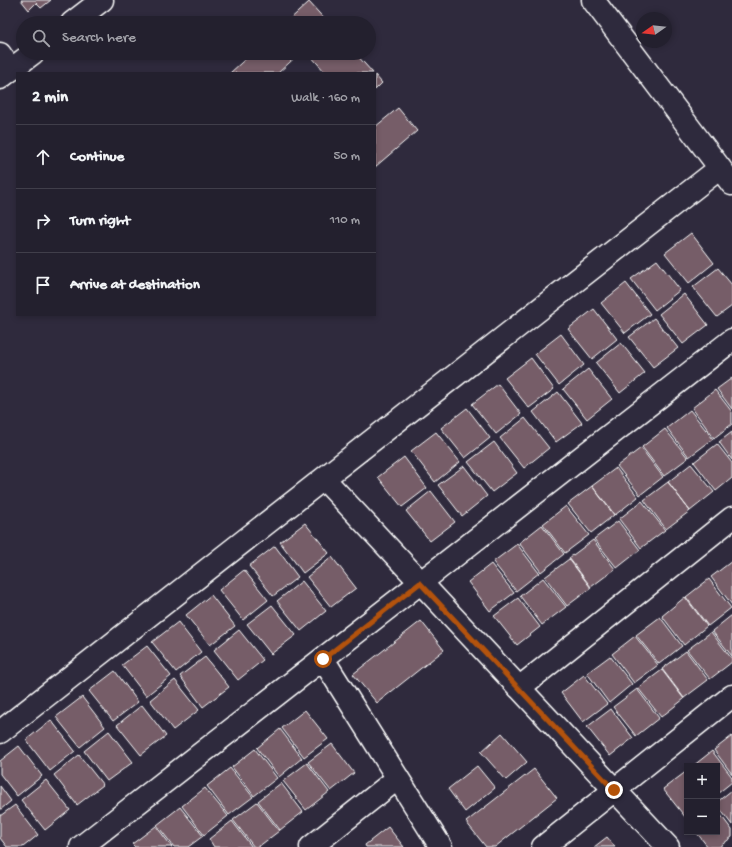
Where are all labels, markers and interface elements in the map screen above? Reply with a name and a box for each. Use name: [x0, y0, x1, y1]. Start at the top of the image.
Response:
north arrow: [636, 12, 672, 48]
search box: [16, 16, 376, 60]
icon: search: [30, 27, 52, 49]
text: Search here: [62, 29, 136, 47]
text: 2 min: [32, 88, 68, 108]
text: Walk · 160 m: [291, 91, 360, 106]
icon: ahead: [32, 146, 54, 168]
text: Continue: [70, 148, 124, 166]
text: 50 m: [333, 149, 360, 164]
icon: right: [32, 210, 54, 232]
text: Turn right: [70, 212, 130, 230]
text: 110 m: [330, 213, 360, 228]
icon: arrive: [32, 274, 54, 296]
text: Arrive at destination: [70, 276, 200, 294]
route start: [314, 650, 332, 668]
map controls: [684, 763, 720, 835]
button: +: [684, 763, 720, 799]
route end: [605, 781, 623, 799]
button: −: [684, 799, 720, 835]

